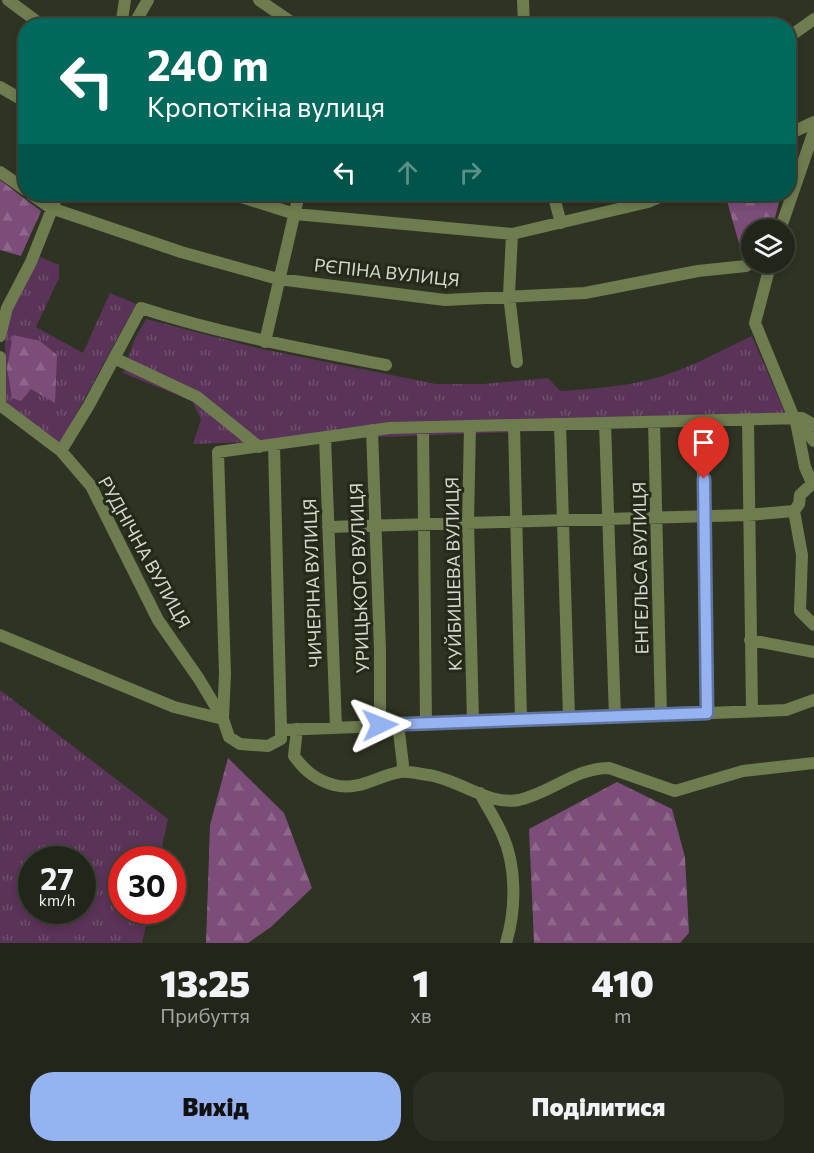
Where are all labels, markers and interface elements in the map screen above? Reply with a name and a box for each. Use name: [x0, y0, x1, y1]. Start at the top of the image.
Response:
text: 240 m: [147, 38, 269, 90]
icon: left: [48, 42, 126, 120]
text: Кропоткіна вулиця: [147, 90, 385, 123]
icon: left: [328, 156, 361, 189]
icon: ahead: [391, 156, 424, 189]
icon: right: [454, 156, 487, 189]
map controls: [741, 219, 795, 273]
button: layers: [741, 219, 795, 273]
street label: РЄПІНА ВУЛИЦЯ: [313, 253, 461, 291]
pin: [678, 417, 729, 479]
icon: arrive: [687, 426, 720, 459]
street label: РУДНІЧНА ВУЛИЦЯ: [94, 472, 196, 632]
street label: КУЙБИШЕВА ВУЛИЦЯ: [440, 477, 466, 671]
street label: ЕНГЕЛЬСА ВУЛИЦЯ: [627, 481, 653, 655]
street label: УРИЦЬКОГО ВУЛИЦЯ: [345, 482, 373, 674]
street label: ЧИЧЕРІНА ВУЛИЦЯ: [298, 498, 326, 668]
position arrow: [348, 693, 412, 757]
speed limit sign: 30: [108, 846, 186, 924]
text: 27: [40, 859, 74, 896]
text: km/h: [39, 891, 75, 909]
text: 13:25: [160, 960, 250, 1004]
text: 1: [412, 960, 429, 1004]
text: 410: [592, 960, 654, 1004]
text: Прибуття: [160, 1003, 250, 1027]
text: хв: [410, 1003, 432, 1027]
text: m: [614, 1003, 631, 1027]
button: Вихід: [30, 1072, 401, 1141]
button: Поділитися: [413, 1072, 784, 1141]

